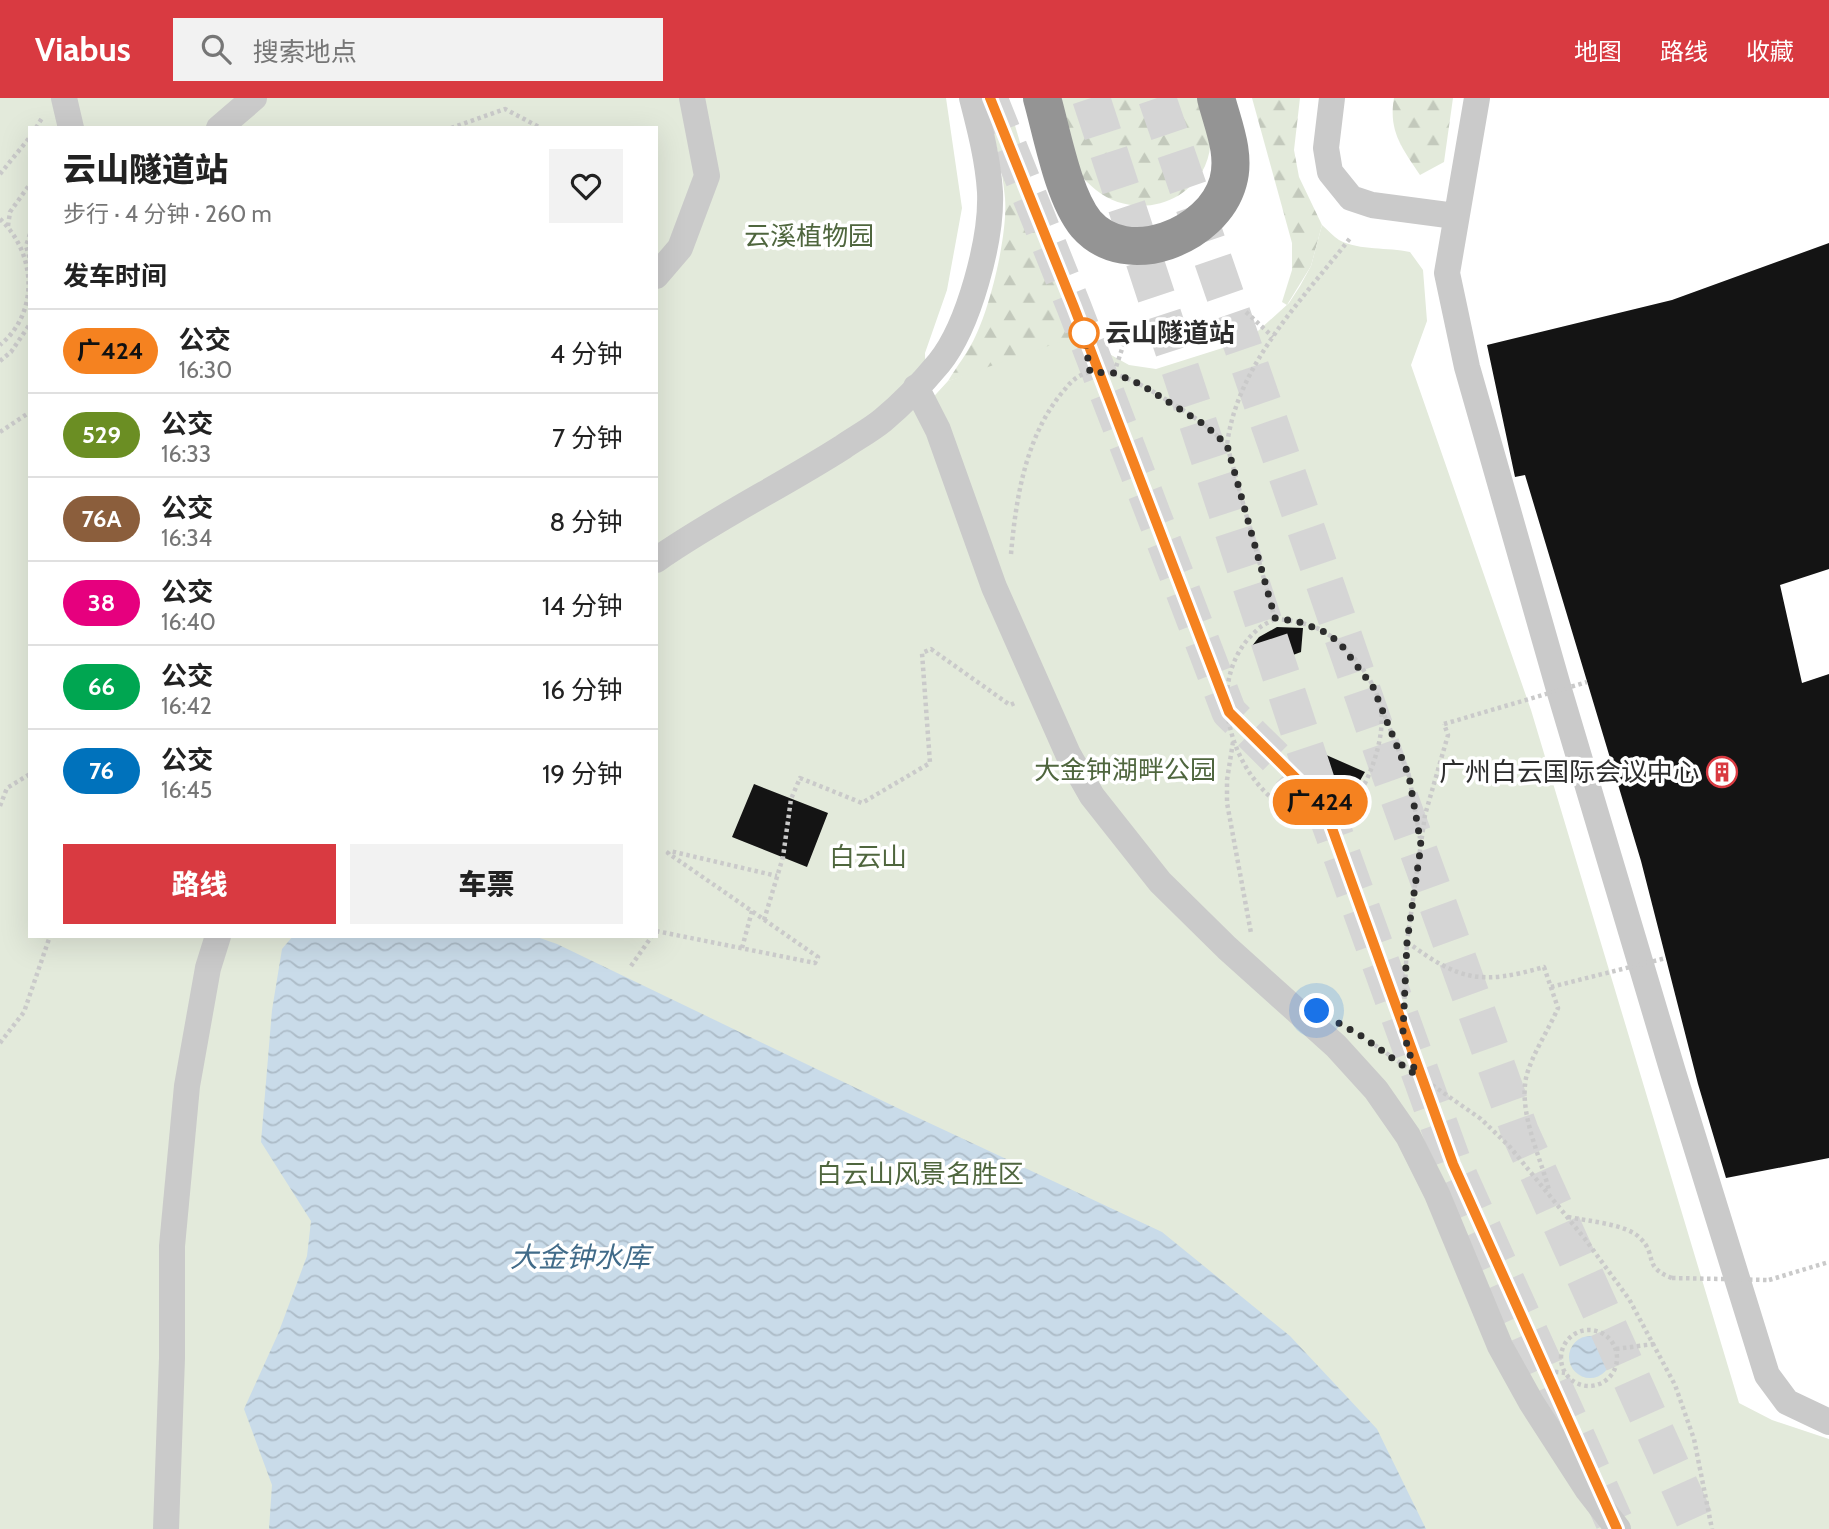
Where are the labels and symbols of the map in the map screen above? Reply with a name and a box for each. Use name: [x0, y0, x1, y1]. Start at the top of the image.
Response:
park label: 云溪植物园: [744, 220, 874, 252]
place label: 云山隧道站: [1105, 317, 1235, 349]
marker: 云山隧道站: [1069, 318, 1099, 348]
park label: 大金钟湖畔公园: [1034, 754, 1216, 786]
building icon: 广州白云国际会议中心: [1705, 755, 1739, 789]
place label: 广州白云国际会议中心: [1439, 756, 1699, 788]
line badge: 广424: [1271, 779, 1369, 825]
park label: 白云山: [829, 841, 907, 873]
your location: [1299, 993, 1334, 1028]
park label: 白云山风景名胜区: [816, 1158, 1024, 1190]
water label: 大金钟水库: [510, 1240, 654, 1274]

